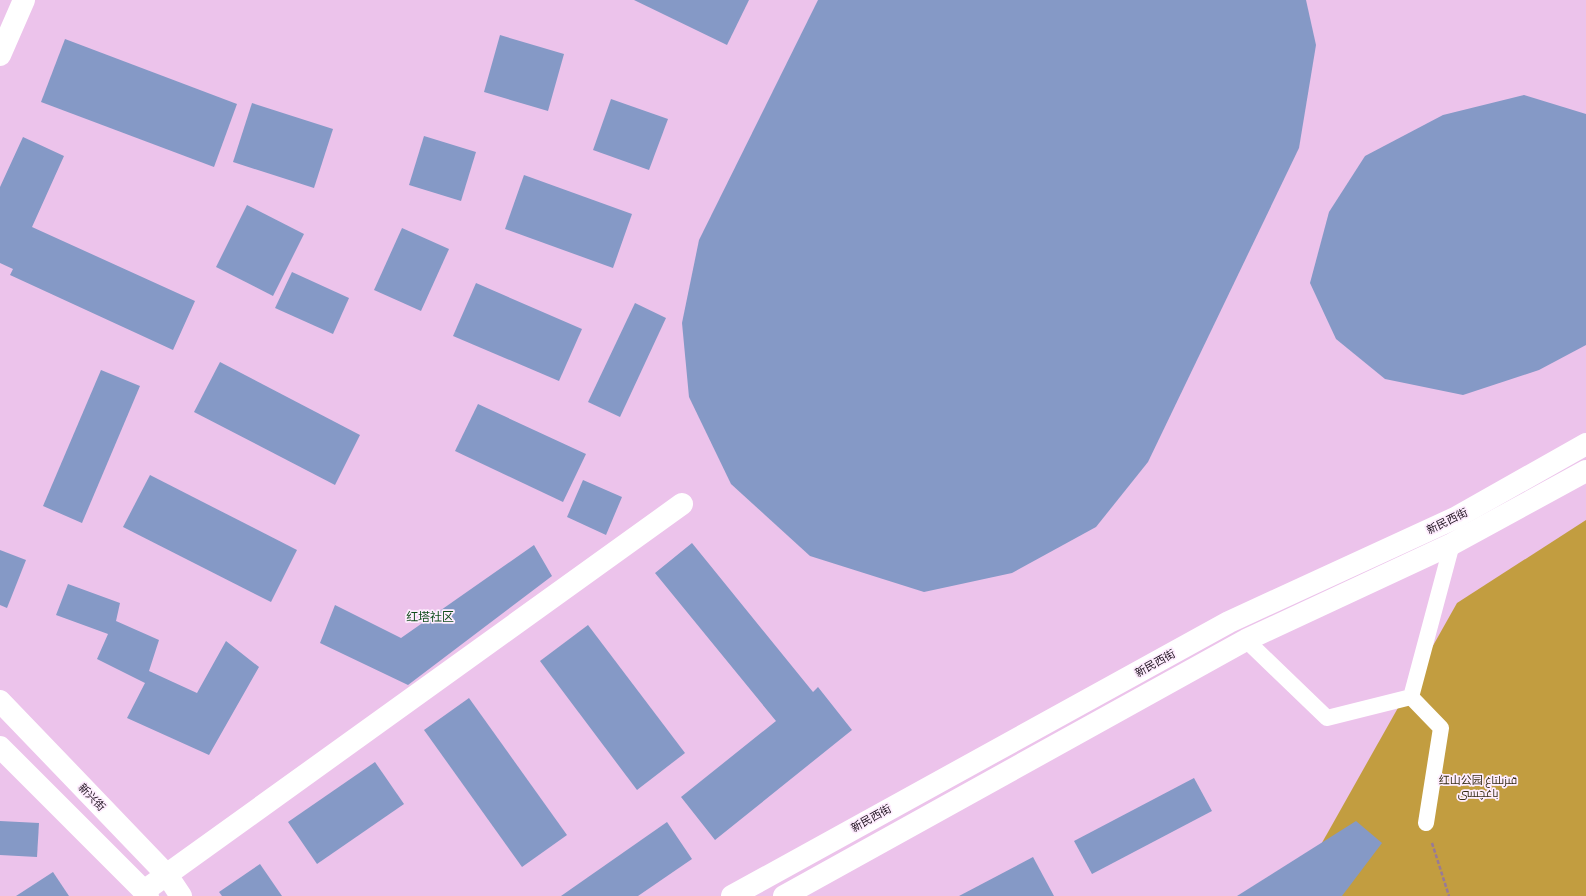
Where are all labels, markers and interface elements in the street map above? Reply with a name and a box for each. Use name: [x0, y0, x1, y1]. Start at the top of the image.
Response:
street label: 新民西街: [1425, 506, 1470, 537]
district label: 红塔社区: [406, 610, 454, 624]
street label: 新民西街: [1133, 647, 1178, 680]
park label: 红山公园 قىزىلتاغ باغچىسى: [1439, 774, 1517, 800]
street label: 新兴街: [76, 781, 108, 814]
street label: 新民西街: [849, 802, 894, 835]

